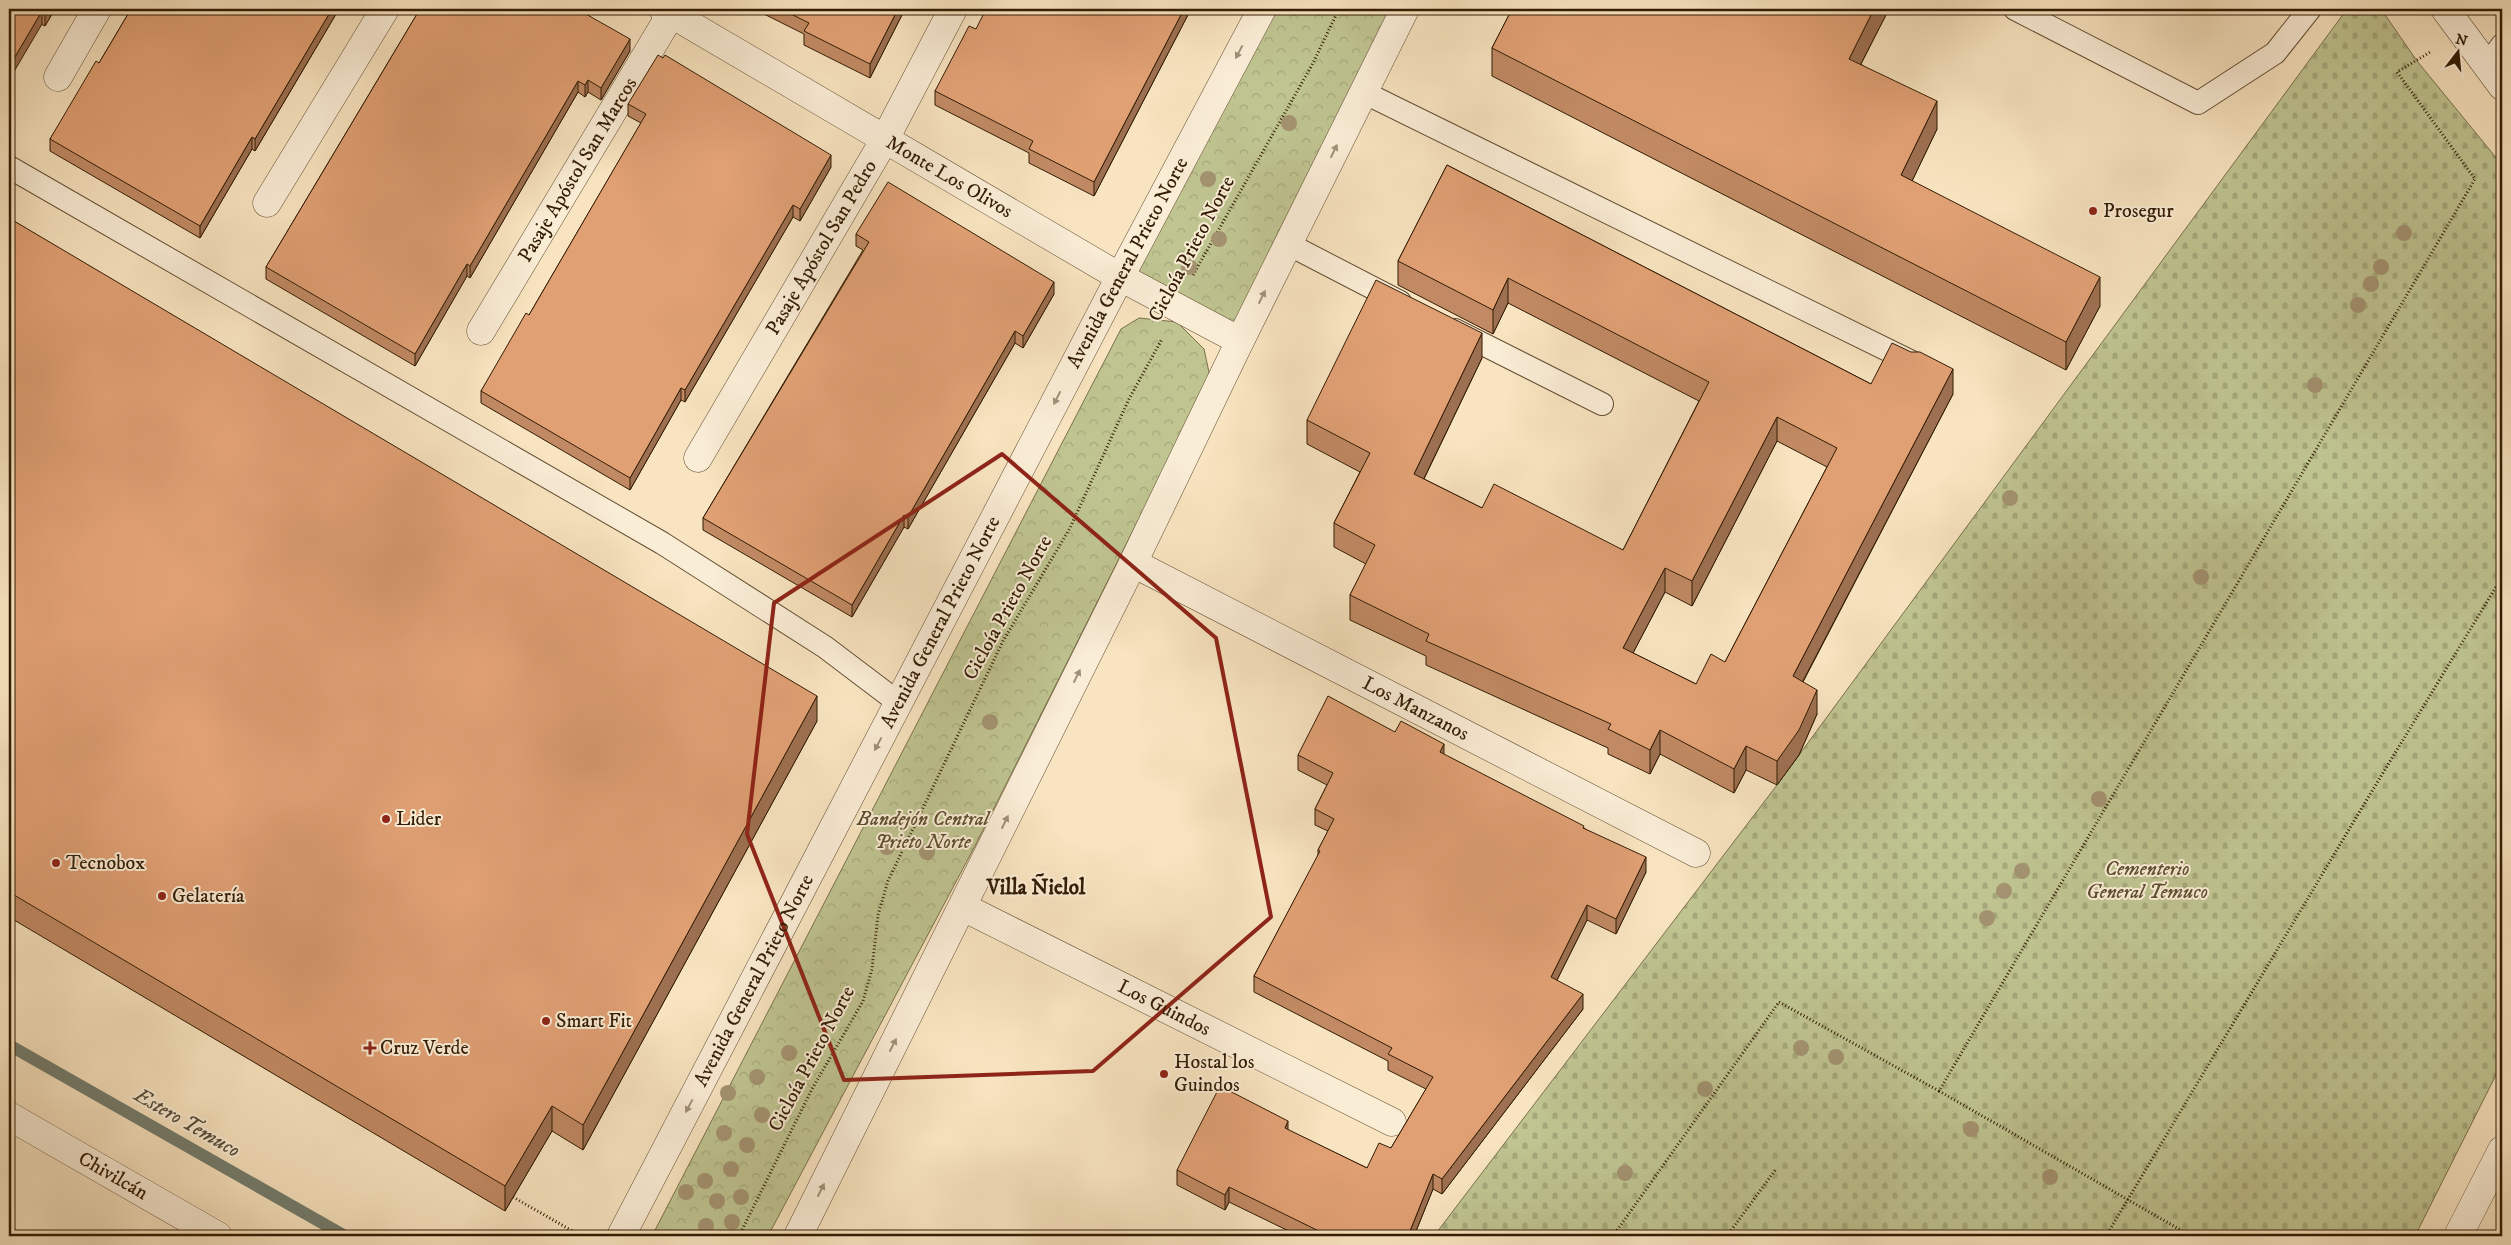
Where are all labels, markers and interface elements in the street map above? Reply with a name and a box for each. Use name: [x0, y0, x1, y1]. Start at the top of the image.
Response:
north arrow: [2434, 28, 2484, 78]
text: N: [2453, 30, 2470, 51]
one-way arrow: [1235, 45, 1243, 59]
street label: Pasaje Apóstol San Marcos: [513, 72, 643, 267]
street label: Monte Los Olivos: [882, 130, 1017, 224]
one-way arrow: [1330, 144, 1338, 158]
street label: Avenida General Prieto Norte: [1062, 153, 1194, 373]
street label: Pasaje Apóstol San Pedro: [760, 155, 882, 340]
street label: Cicloía Prieto Norte: [1143, 172, 1241, 326]
place label: Prosegur: [2103, 199, 2174, 224]
marker: Prosegur: [2087, 205, 2099, 217]
one-way arrow: [1258, 290, 1266, 304]
one-way arrow: [1053, 392, 1062, 405]
street label: Avenida General Prieto Norte: [875, 512, 1006, 732]
street label: Cicloía Prieto Norte: [958, 531, 1058, 685]
one-way arrow: [1073, 669, 1081, 683]
street label: Los Manzanos: [1358, 671, 1473, 747]
one-way arrow: [874, 737, 882, 752]
place label: Lider: [396, 807, 442, 832]
park label: Bandejón Central Prieto Norte: [856, 807, 991, 855]
marker: Lider: [380, 813, 392, 825]
one-way arrow: [1001, 814, 1009, 829]
place label: Tecnobox: [66, 851, 145, 876]
marker: Tecnobox: [50, 857, 62, 869]
park label: Cementerio General Temuco: [2086, 857, 2208, 905]
street label: Avenida General Prieto Norte: [688, 870, 819, 1091]
district label: Villa Ñielol: [986, 873, 1086, 901]
place label: Gelatería: [172, 884, 245, 909]
marker: Gelatería: [156, 890, 168, 902]
street label: Los Guindos: [1114, 974, 1215, 1042]
street label: Cicloía Prieto Norte: [763, 982, 861, 1136]
place label: Smart Fit: [556, 1009, 632, 1034]
marker: Smart Fit: [540, 1015, 552, 1027]
place label: Cruz Verde: [380, 1036, 469, 1061]
one-way arrow: [890, 1038, 898, 1052]
marker: Cruz Verde: [364, 1042, 376, 1054]
place label: Hostal los Guindos: [1174, 1050, 1255, 1098]
marker: Hostal los Guindos: [1158, 1068, 1170, 1080]
water label: Estero Temuco: [129, 1082, 245, 1164]
one-way arrow: [685, 1099, 693, 1113]
street label: Chivilcán: [74, 1146, 153, 1206]
one-way arrow: [817, 1183, 825, 1198]

